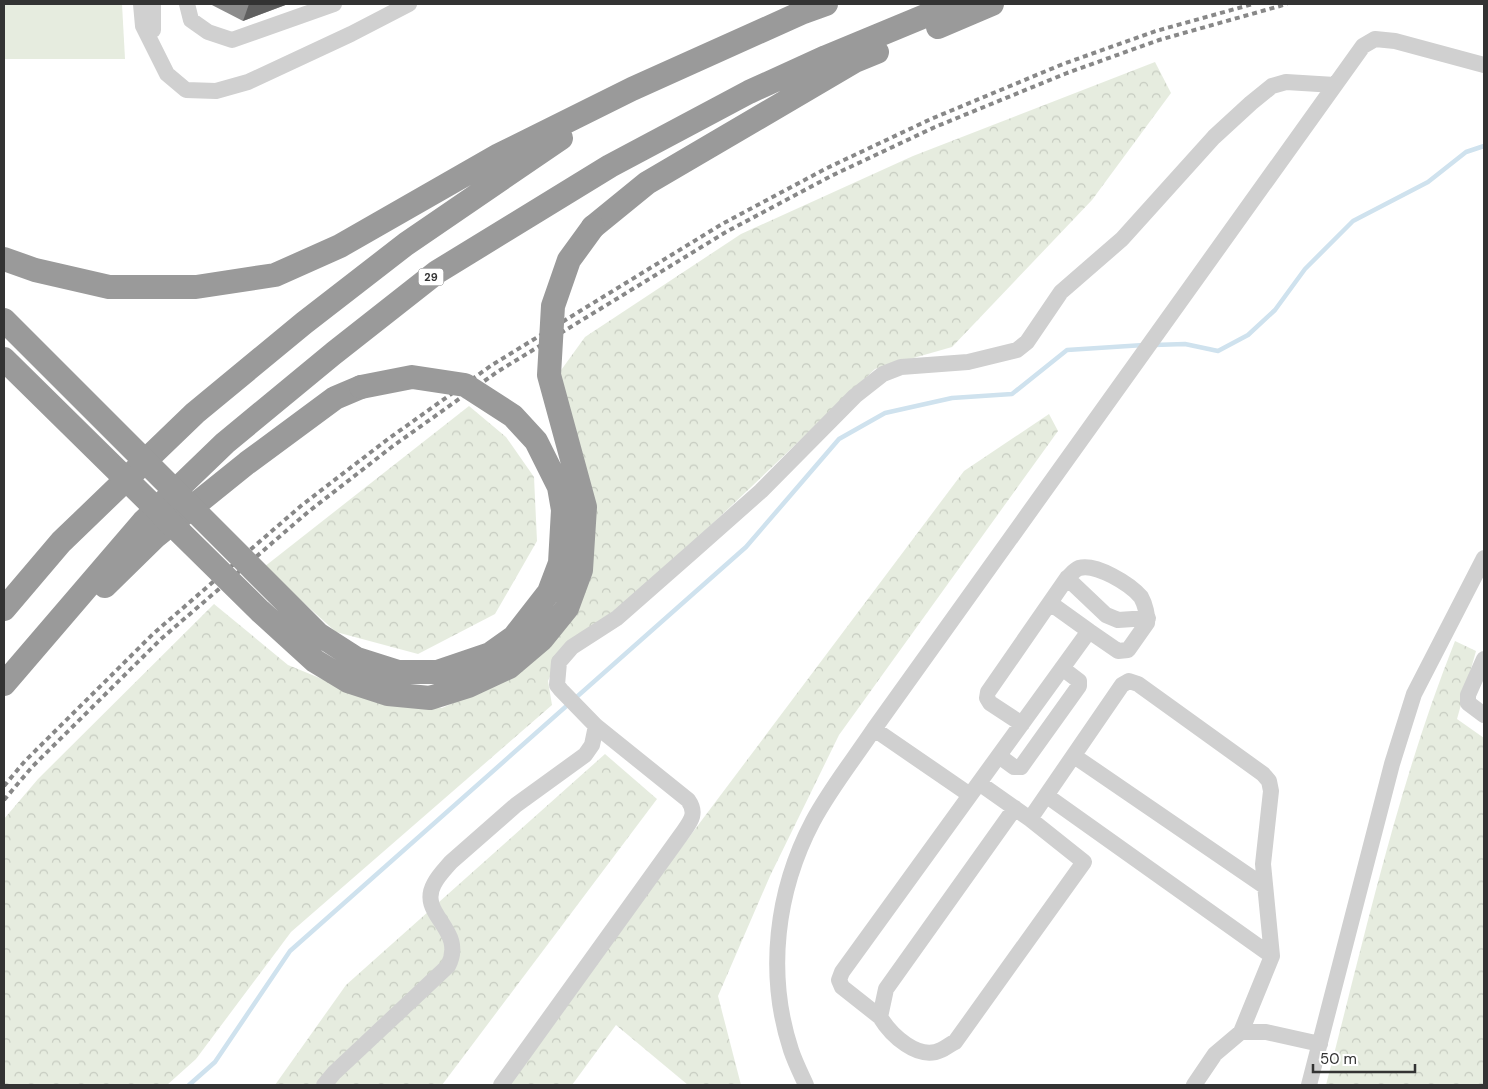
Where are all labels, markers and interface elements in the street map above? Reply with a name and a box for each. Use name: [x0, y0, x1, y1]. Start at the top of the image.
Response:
road number: 29: [418, 268, 444, 286]
scale bar: [1313, 1042, 1416, 1074]
text: 50 m: [1320, 1049, 1357, 1069]

